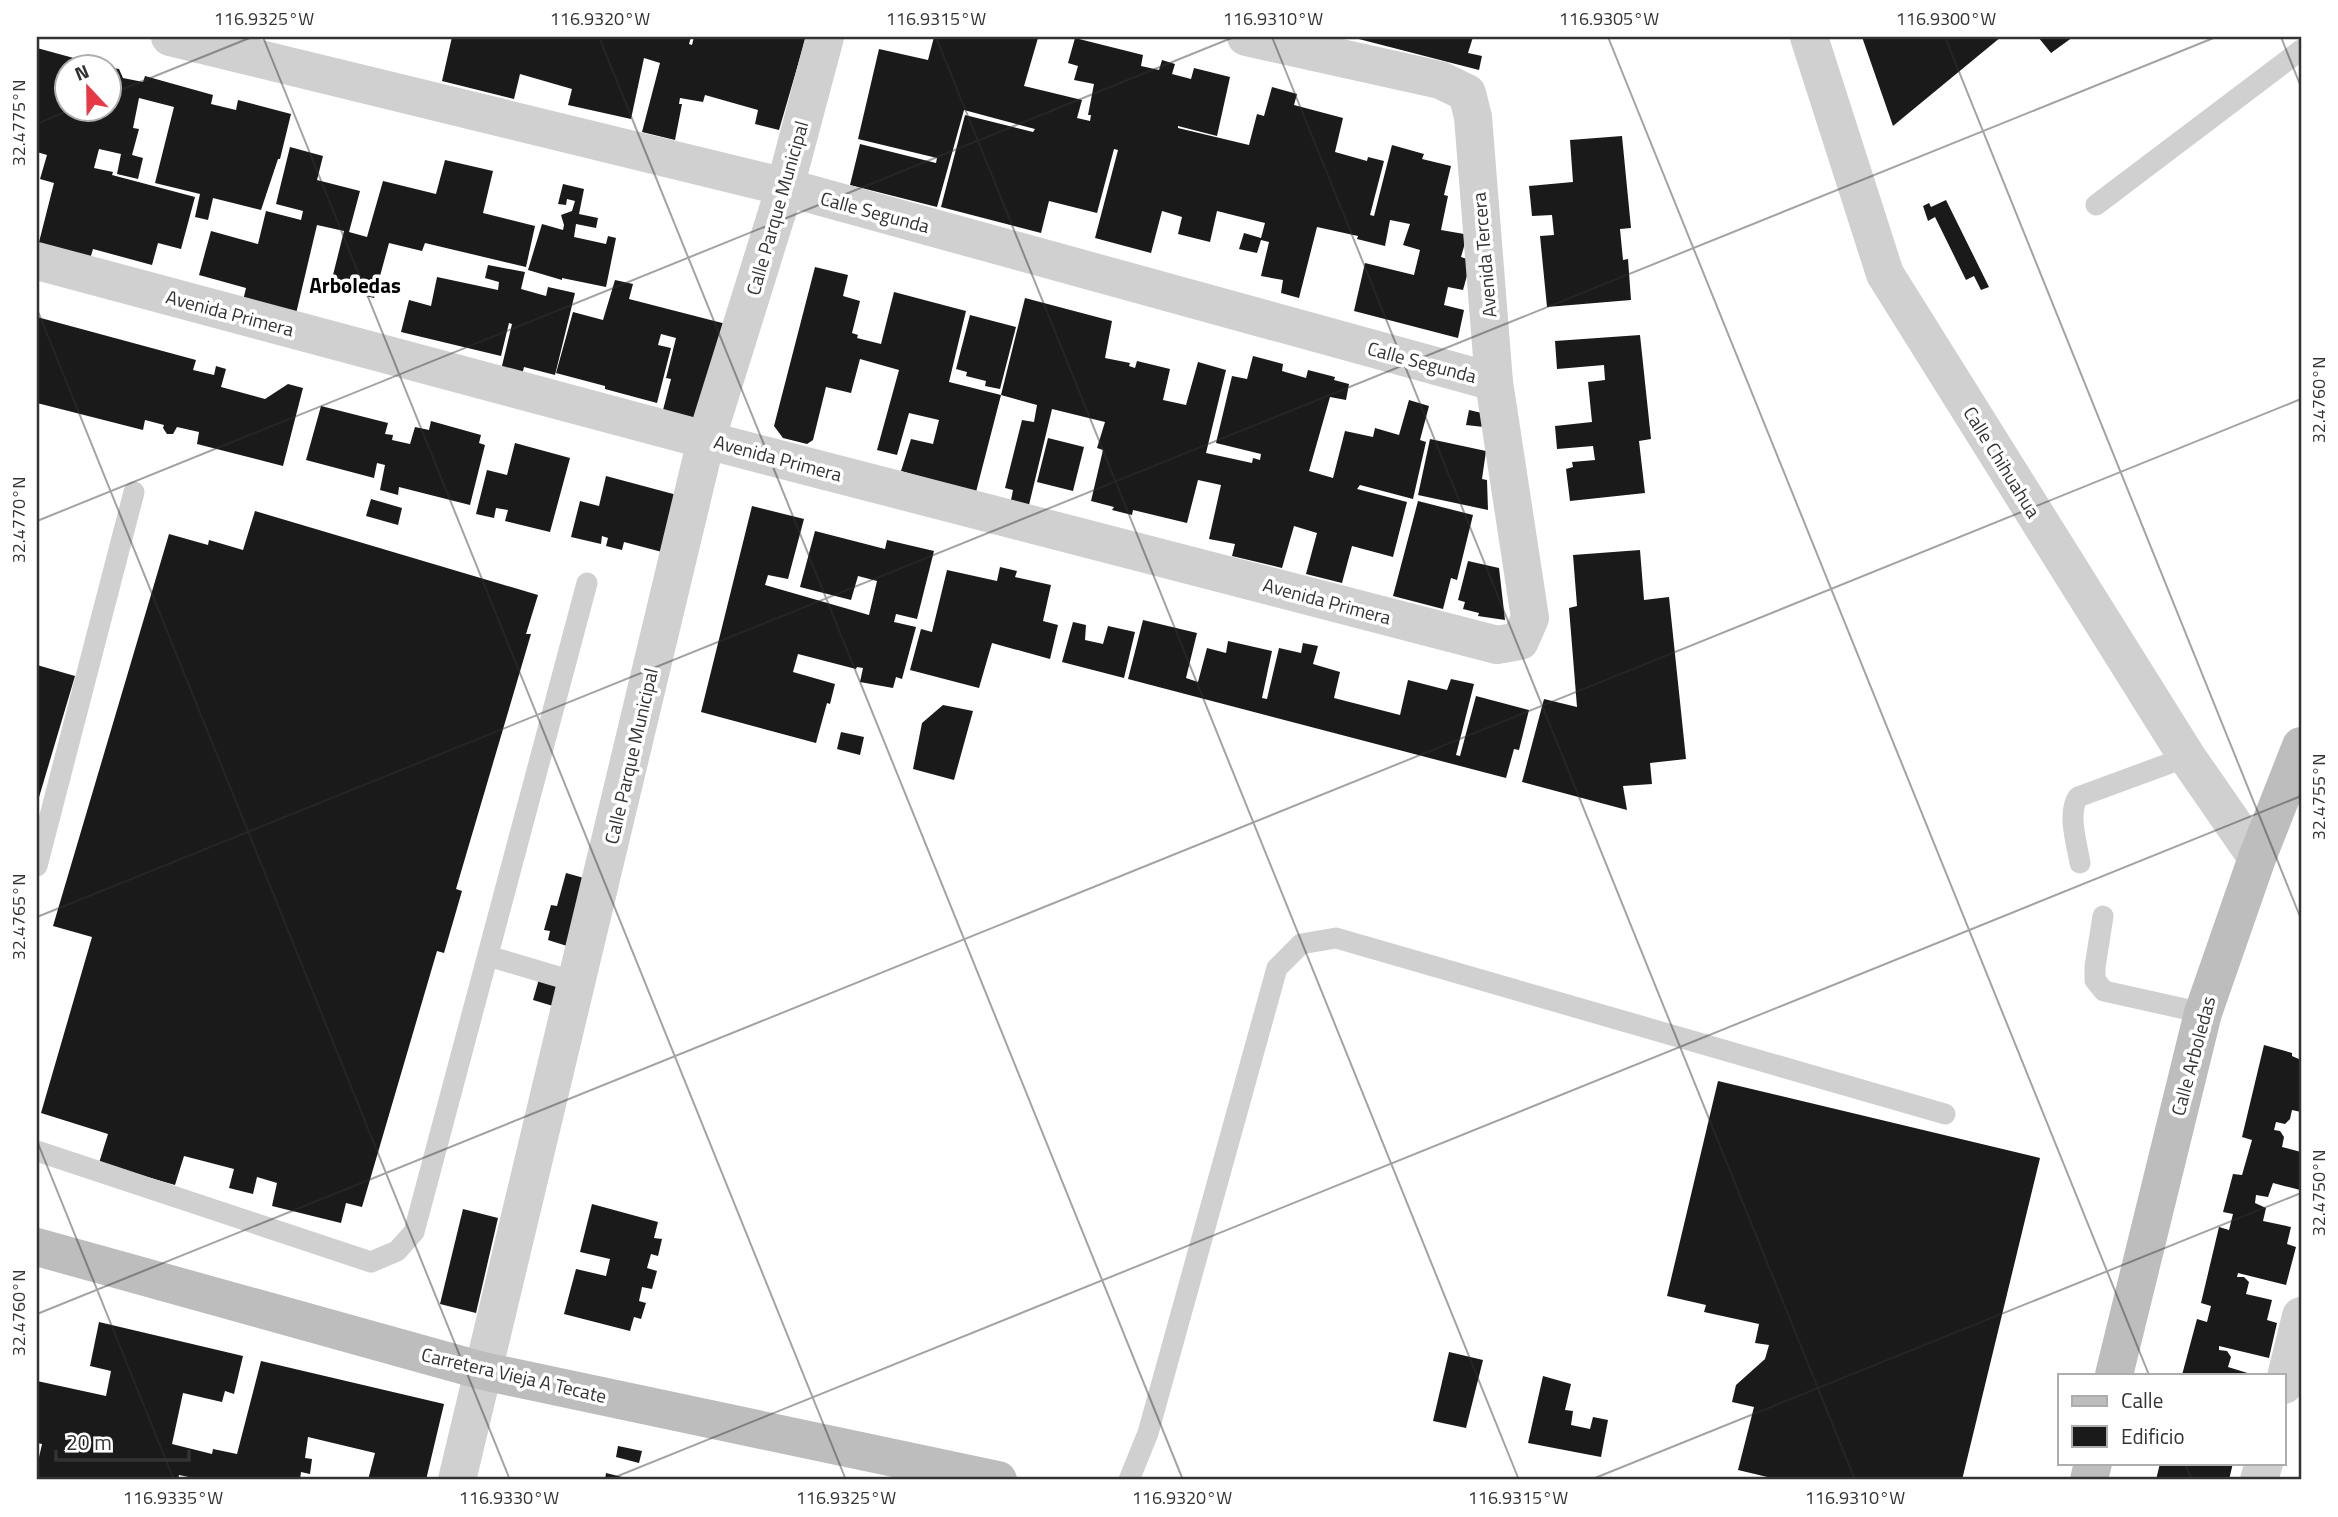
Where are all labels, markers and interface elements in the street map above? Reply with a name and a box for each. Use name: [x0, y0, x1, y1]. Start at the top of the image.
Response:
text: 116.9325°W: [214, 5, 314, 32]
text: 116.9320°W: [550, 5, 650, 32]
text: 116.9315°W: [886, 5, 986, 32]
text: 116.9310°W: [1223, 5, 1323, 32]
text: 116.9305°W: [1559, 5, 1659, 32]
text: 116.9300°W: [1896, 5, 1996, 32]
north arrow: [52, 52, 122, 122]
text: N: [70, 56, 93, 88]
text: 32.4775°N: [5, 80, 32, 166]
street label: Calle Parque Municipal: [738, 117, 815, 298]
street label: Calle Segunda: [817, 183, 933, 240]
street label: Avenida Tercera: [1464, 191, 1503, 319]
district label: Arboledas: [309, 269, 401, 301]
street label: Avenida Primera: [163, 282, 298, 344]
street label: Calle Segunda: [1364, 333, 1480, 390]
text: 32.4760°N: [2305, 357, 2332, 443]
street label: Calle Chihuahua: [1957, 400, 2049, 524]
street label: Avenida Primera: [711, 427, 846, 489]
text: 32.4770°N: [5, 477, 32, 563]
street label: Avenida Primera: [1260, 570, 1395, 632]
street label: Calle Parque Municipal: [596, 665, 665, 847]
text: 32.4755°N: [2305, 754, 2332, 840]
text: 32.4765°N: [5, 874, 32, 960]
street label: Calle Arboledas: [2163, 993, 2222, 1119]
text: 32.4750°N: [2305, 1150, 2332, 1236]
text: 32.4760°N: [5, 1270, 32, 1356]
street label: Carretera Vieja A Tecate: [419, 1339, 609, 1410]
legend: [2058, 1374, 2286, 1464]
text: Calle: [2121, 1384, 2163, 1416]
scale bar: [56, 1419, 189, 1463]
text: Edificio: [2121, 1420, 2185, 1452]
text: 20 m: [66, 1426, 112, 1458]
text: 116.9335°W: [123, 1484, 223, 1511]
text: 116.9330°W: [459, 1484, 559, 1511]
text: 116.9325°W: [796, 1484, 896, 1511]
text: 116.9320°W: [1132, 1484, 1232, 1511]
text: 116.9315°W: [1468, 1484, 1568, 1511]
text: 116.9310°W: [1805, 1484, 1905, 1511]

